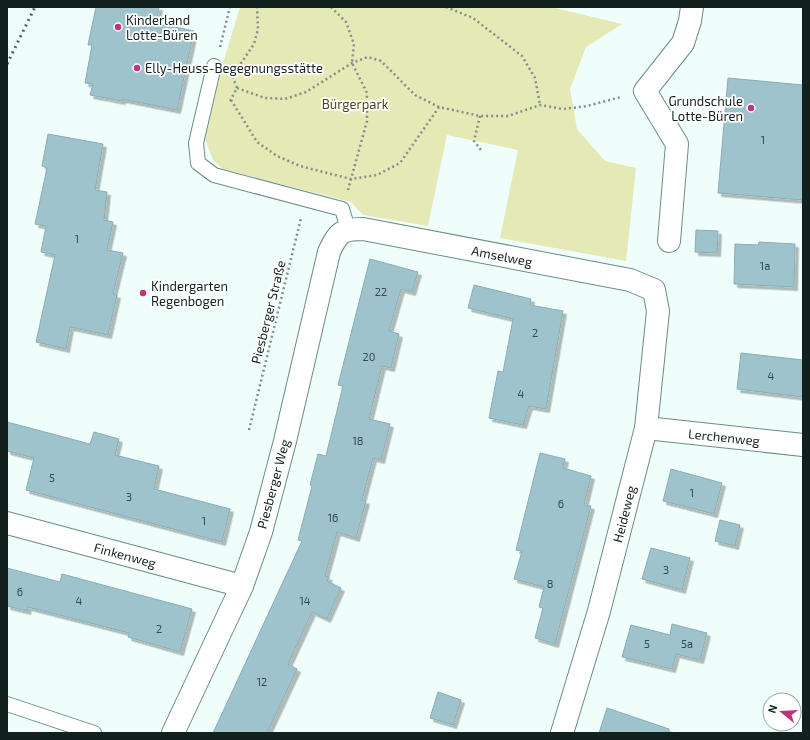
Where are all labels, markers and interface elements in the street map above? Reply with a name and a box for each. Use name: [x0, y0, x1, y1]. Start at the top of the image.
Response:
place label: Kinderland Lotte-Büren: [126, 12, 198, 43]
marker: Kinderland Lotte-Büren: [113, 22, 123, 32]
place label: Elly-Heuss-Begegnungsstätte: [145, 60, 323, 76]
marker: Elly-Heuss-Begegnungsstätte: [132, 63, 142, 73]
place label: Grundschule Lotte-Büren: [668, 93, 743, 124]
park label: Bürgerpark: [322, 96, 389, 112]
marker: Grundschule Lotte-Büren: [746, 103, 756, 113]
house number: 1: [761, 133, 765, 146]
house number: 1: [75, 232, 79, 245]
street label: Amselweg: [470, 242, 534, 270]
street label: Piesberger Straße: [247, 258, 289, 366]
house number: 1a: [760, 259, 770, 272]
place label: Kindergarten Regenbogen: [151, 278, 228, 309]
house number: 22: [375, 285, 387, 298]
marker: Kindergarten Regenbogen: [138, 288, 148, 298]
house number: 2: [532, 326, 538, 339]
house number: 20: [363, 350, 375, 363]
house number: 4: [768, 369, 775, 382]
house number: 4: [518, 387, 525, 400]
street label: Lerchenweg: [687, 425, 761, 449]
house number: 18: [352, 434, 364, 447]
street label: Piesberger Weg: [253, 437, 293, 531]
house number: 5: [49, 471, 55, 484]
street label: Heideweg: [609, 484, 639, 544]
house number: 1: [690, 486, 694, 499]
house number: 3: [126, 490, 132, 503]
house number: 6: [558, 497, 564, 510]
house number: 16: [328, 511, 338, 524]
house number: 1: [202, 514, 206, 527]
street label: Finkenweg: [92, 539, 158, 571]
house number: 3: [663, 563, 669, 576]
house number: 8: [547, 577, 553, 590]
house number: 6: [17, 585, 23, 598]
house number: 4: [76, 594, 83, 607]
house number: 14: [299, 594, 311, 607]
house number: 2: [156, 622, 162, 635]
house number: 5: [644, 637, 650, 650]
house number: 5a: [681, 637, 693, 650]
house number: 12: [257, 675, 267, 688]
north arrow: [762, 692, 802, 732]
text: N: [765, 703, 779, 715]

